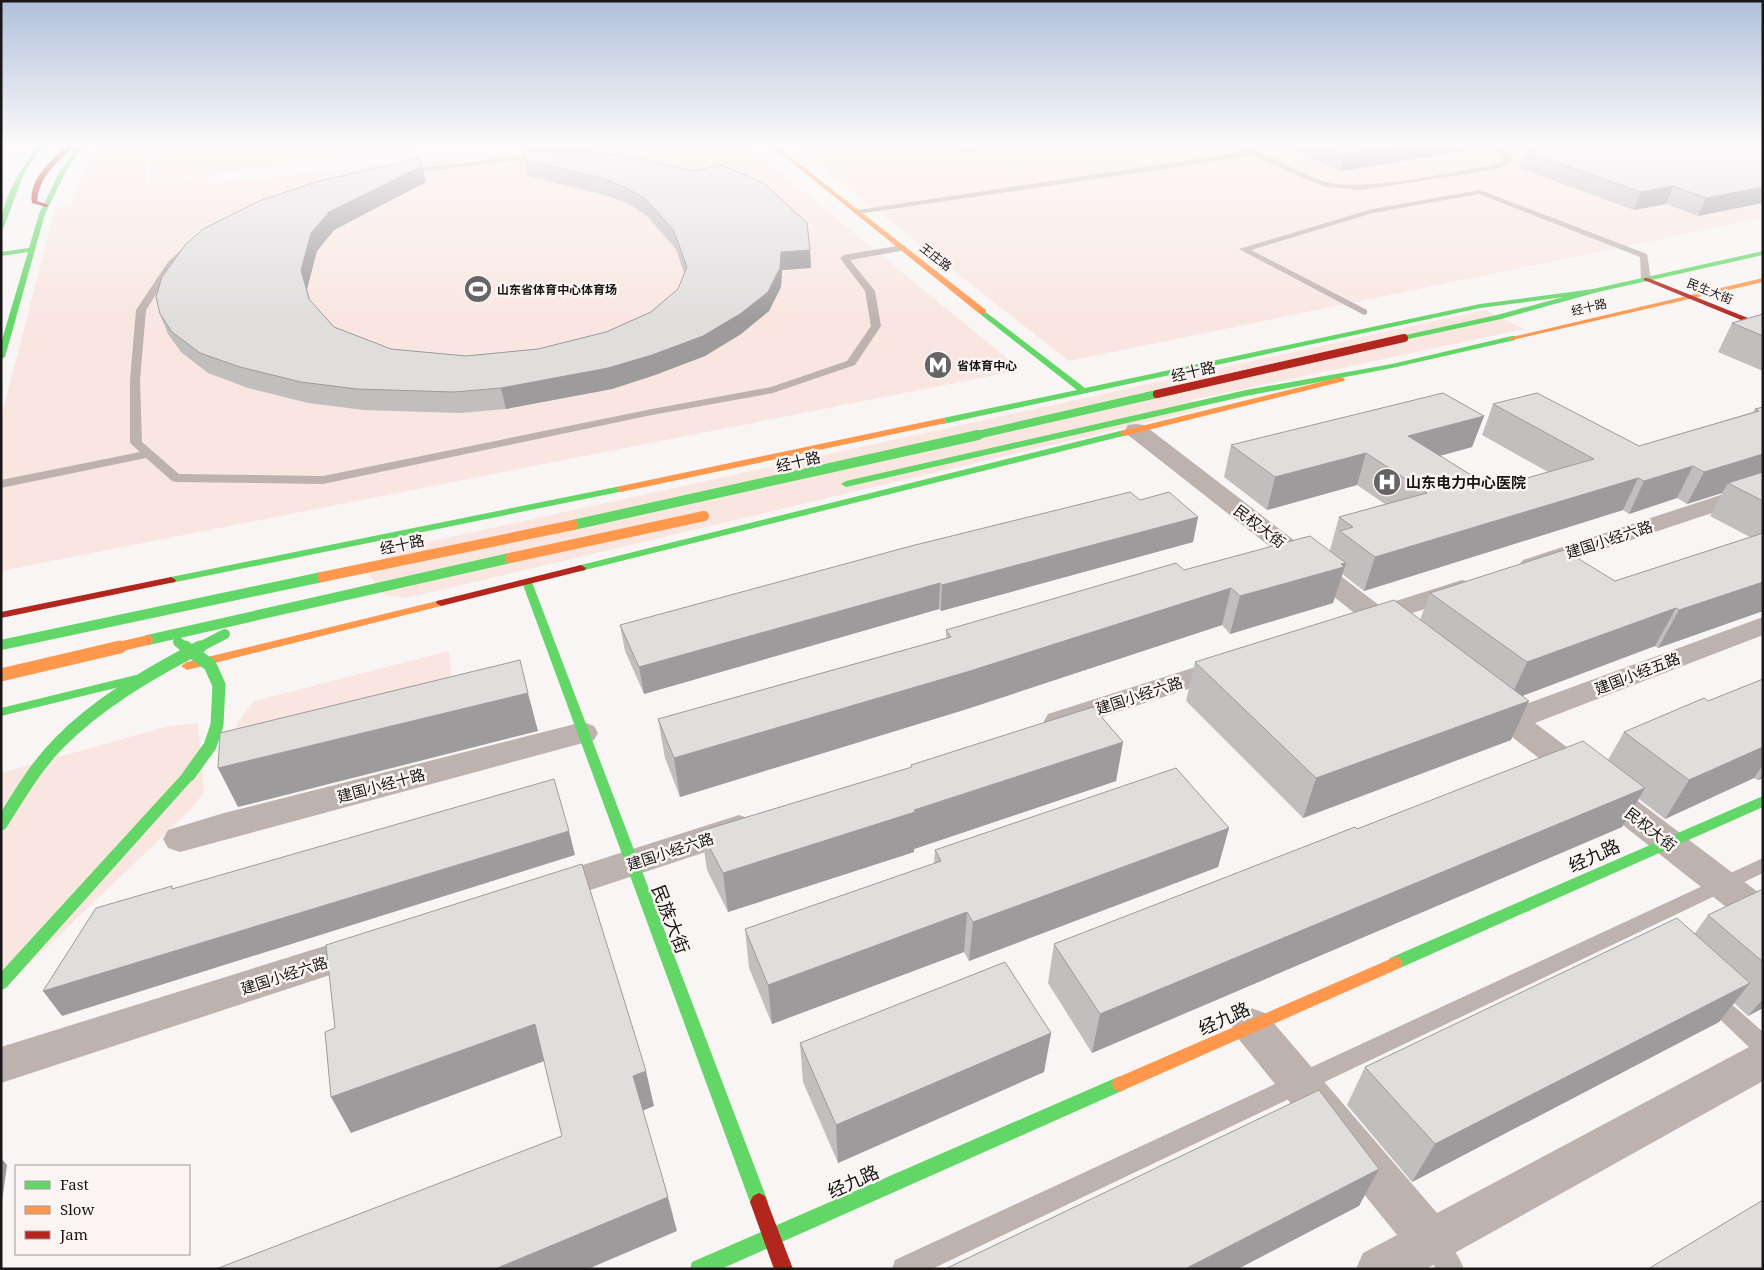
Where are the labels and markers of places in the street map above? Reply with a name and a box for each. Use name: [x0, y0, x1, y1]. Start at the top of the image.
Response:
sports icon: 山东省体育中心体育场: [463, 274, 493, 304]
place label: 山东省体育中心体育场: [497, 281, 617, 298]
metro station icon: 省体育中心: [923, 350, 953, 380]
place label: 省体育中心: [957, 357, 1017, 374]
hospital icon: 山东电力中心医院: [1372, 467, 1402, 497]
place label: 山东电力中心医院: [1406, 472, 1526, 492]

